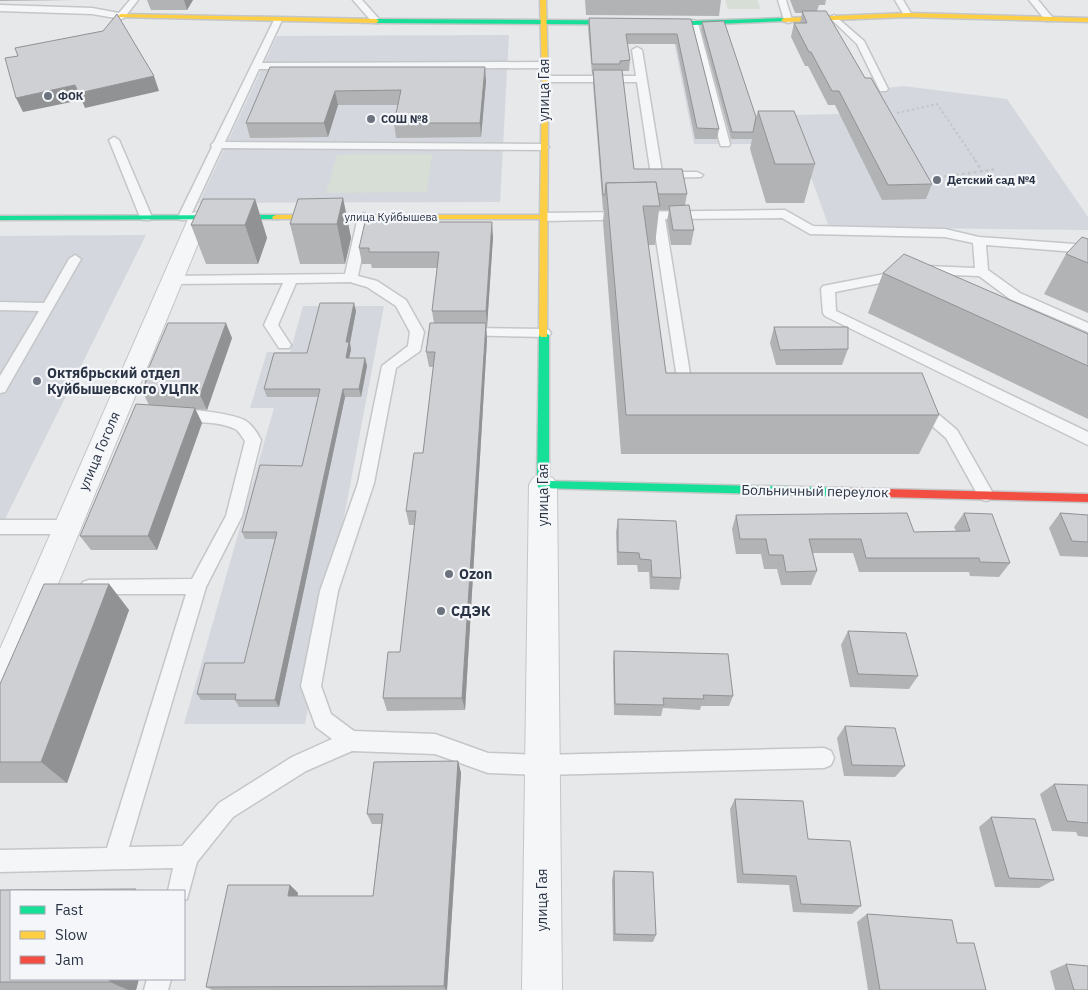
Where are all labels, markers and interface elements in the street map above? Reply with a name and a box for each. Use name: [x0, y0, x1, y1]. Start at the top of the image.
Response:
street label: улица Гая: [535, 59, 553, 121]
place label: ФОК: [58, 89, 83, 103]
marker: ФОК: [42, 90, 54, 102]
place label: СОШ №8: [381, 112, 428, 126]
marker: СОШ №8: [365, 113, 377, 125]
place label: Детский сад №4: [947, 173, 1036, 187]
marker: Детский сад №4: [931, 174, 943, 186]
street label: улица Куйбышева: [345, 210, 438, 224]
place label: Октябрьский отдел Куйбышевского УЦПК: [47, 364, 199, 398]
marker: Октябрьский отдел Куйбышевского УЦПК: [31, 375, 43, 387]
street label: улица Гоголя: [74, 409, 124, 493]
street label: улица Гая: [534, 464, 552, 526]
street label: Больничный переулок: [741, 481, 889, 501]
place label: Ozon: [459, 565, 492, 583]
marker: Ozon: [443, 568, 455, 580]
place label: СДЭК: [451, 602, 490, 620]
marker: СДЭК: [435, 605, 447, 617]
street label: улица Гая: [533, 869, 551, 931]
legend: [10, 890, 185, 980]
text: Fast: [55, 900, 83, 919]
text: Slow: [55, 925, 88, 944]
text: Jam: [55, 950, 84, 969]

